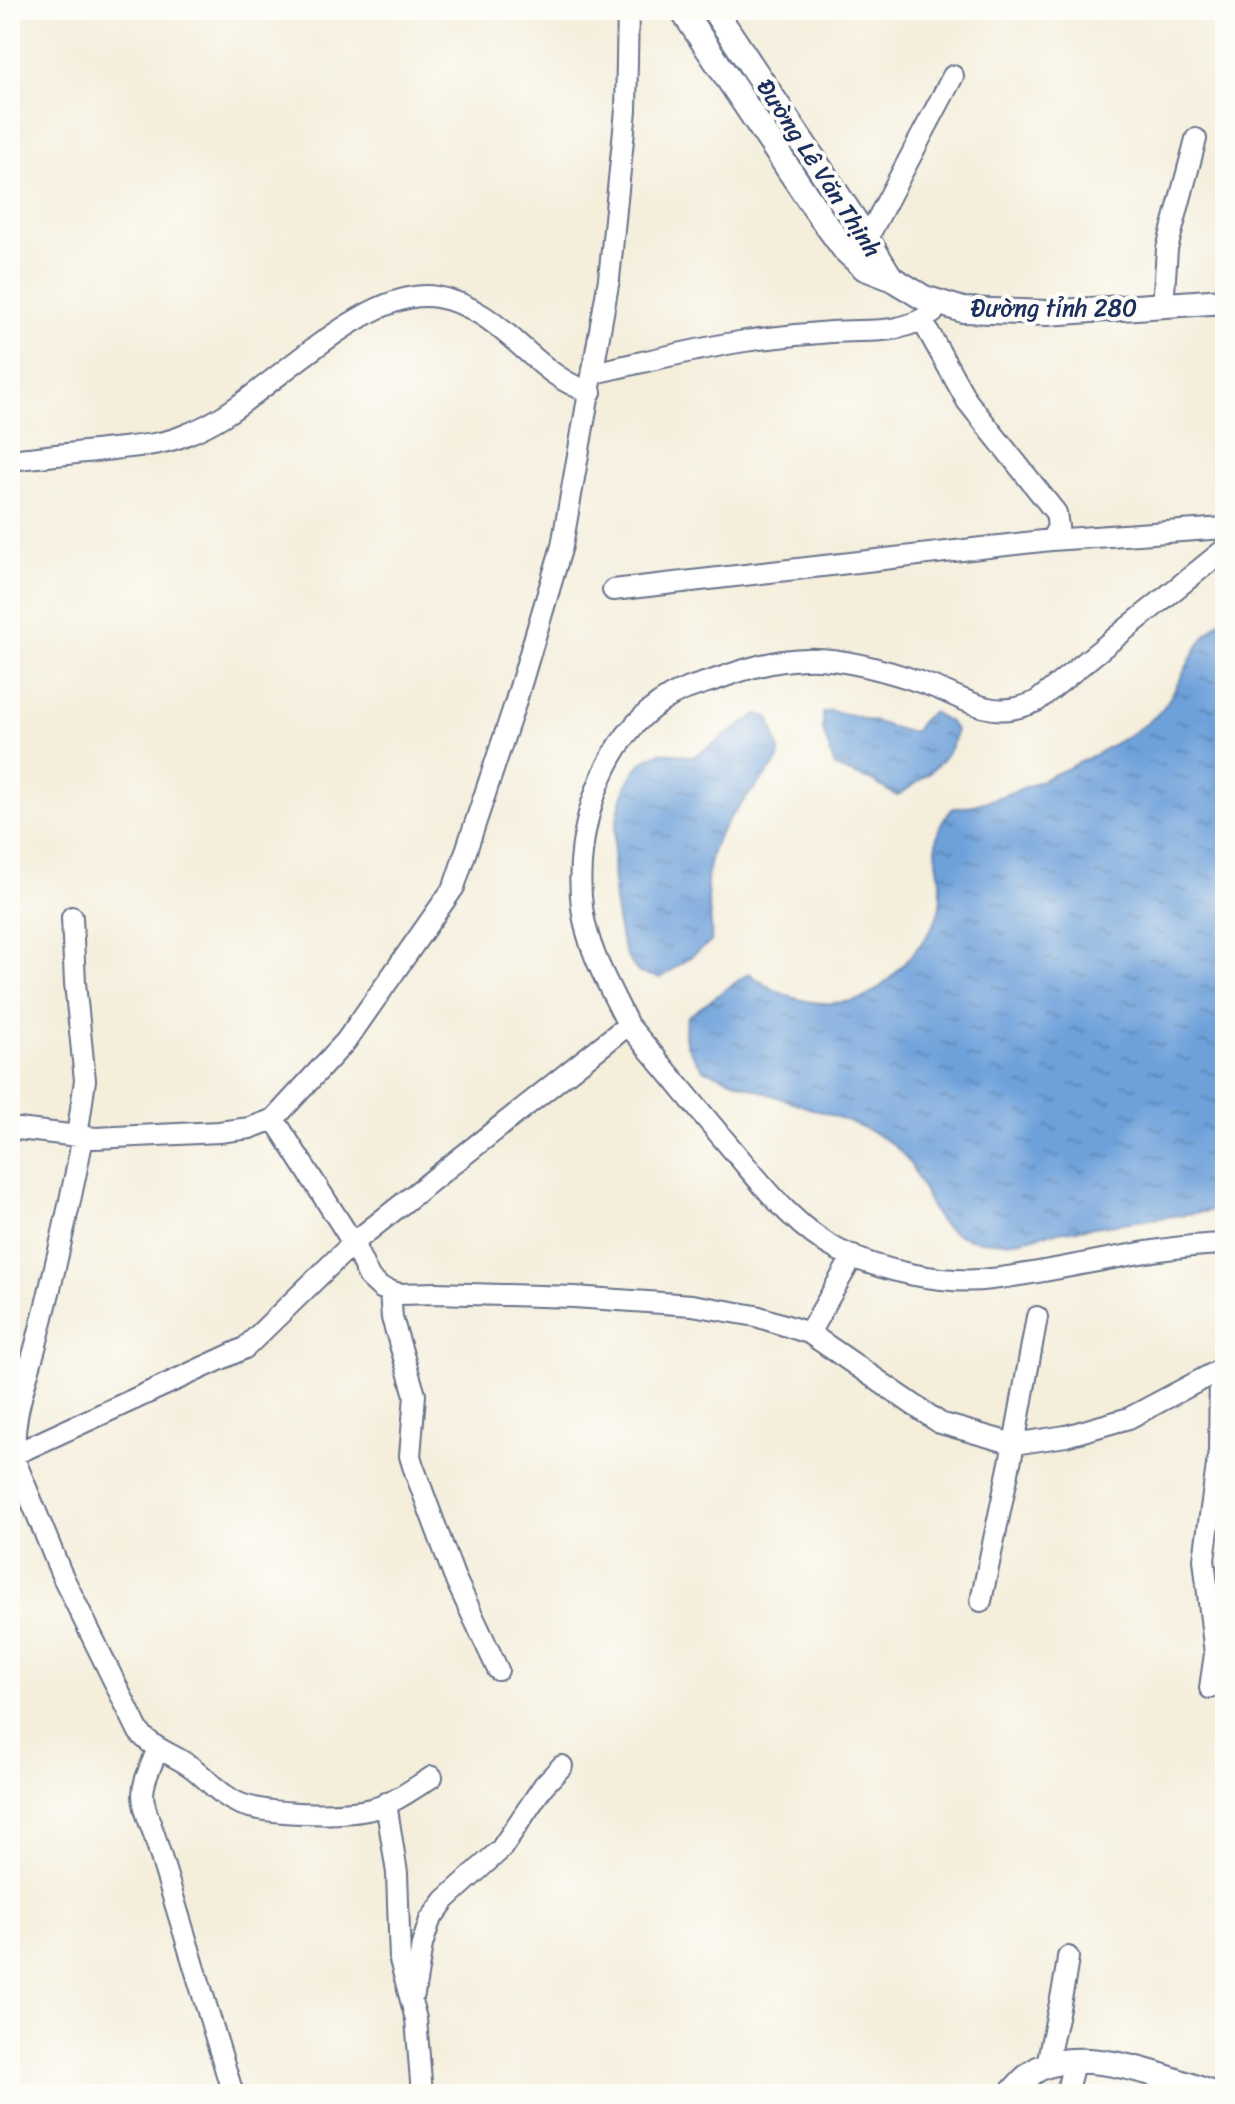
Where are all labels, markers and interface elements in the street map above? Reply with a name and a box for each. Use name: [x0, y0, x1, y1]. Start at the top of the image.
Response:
street label: Đường Lê Văn Thịnh: [745, 70, 893, 266]
street label: Đường tỉnh 280: [971, 287, 1137, 329]

